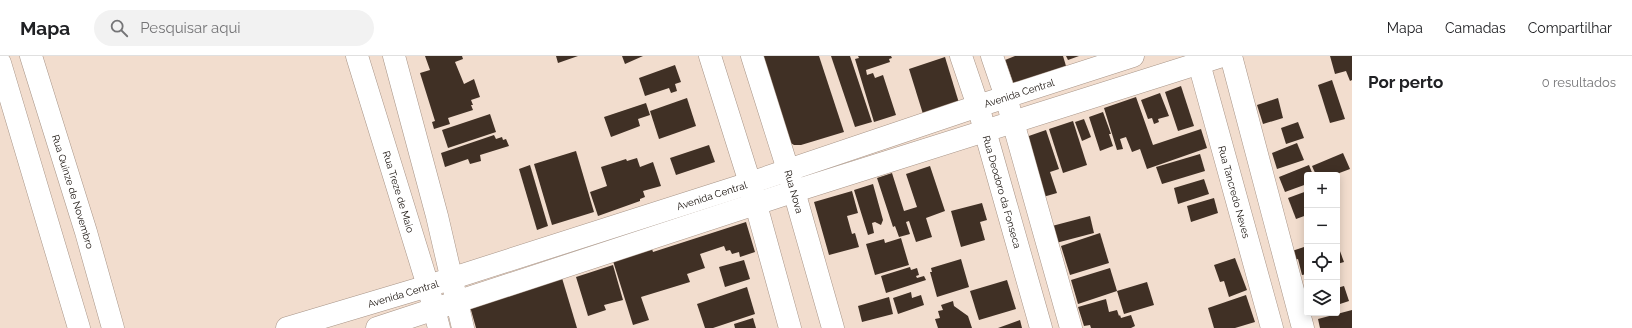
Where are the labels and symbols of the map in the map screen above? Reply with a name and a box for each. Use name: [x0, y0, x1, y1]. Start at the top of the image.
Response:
street label: Avenida Central: [982, 76, 1056, 109]
street label: Rua Quinze de Novembro: [50, 133, 96, 250]
street label: Rua Deodoro da Fonseca: [981, 134, 1024, 249]
street label: Rua Tancredo Neves: [1217, 145, 1252, 239]
street label: Rua Treze de Maio: [381, 150, 417, 234]
street label: Rua Nova: [783, 169, 806, 214]
street label: Avenida Central: [675, 179, 749, 212]
street label: Avenida Central: [366, 277, 440, 309]

